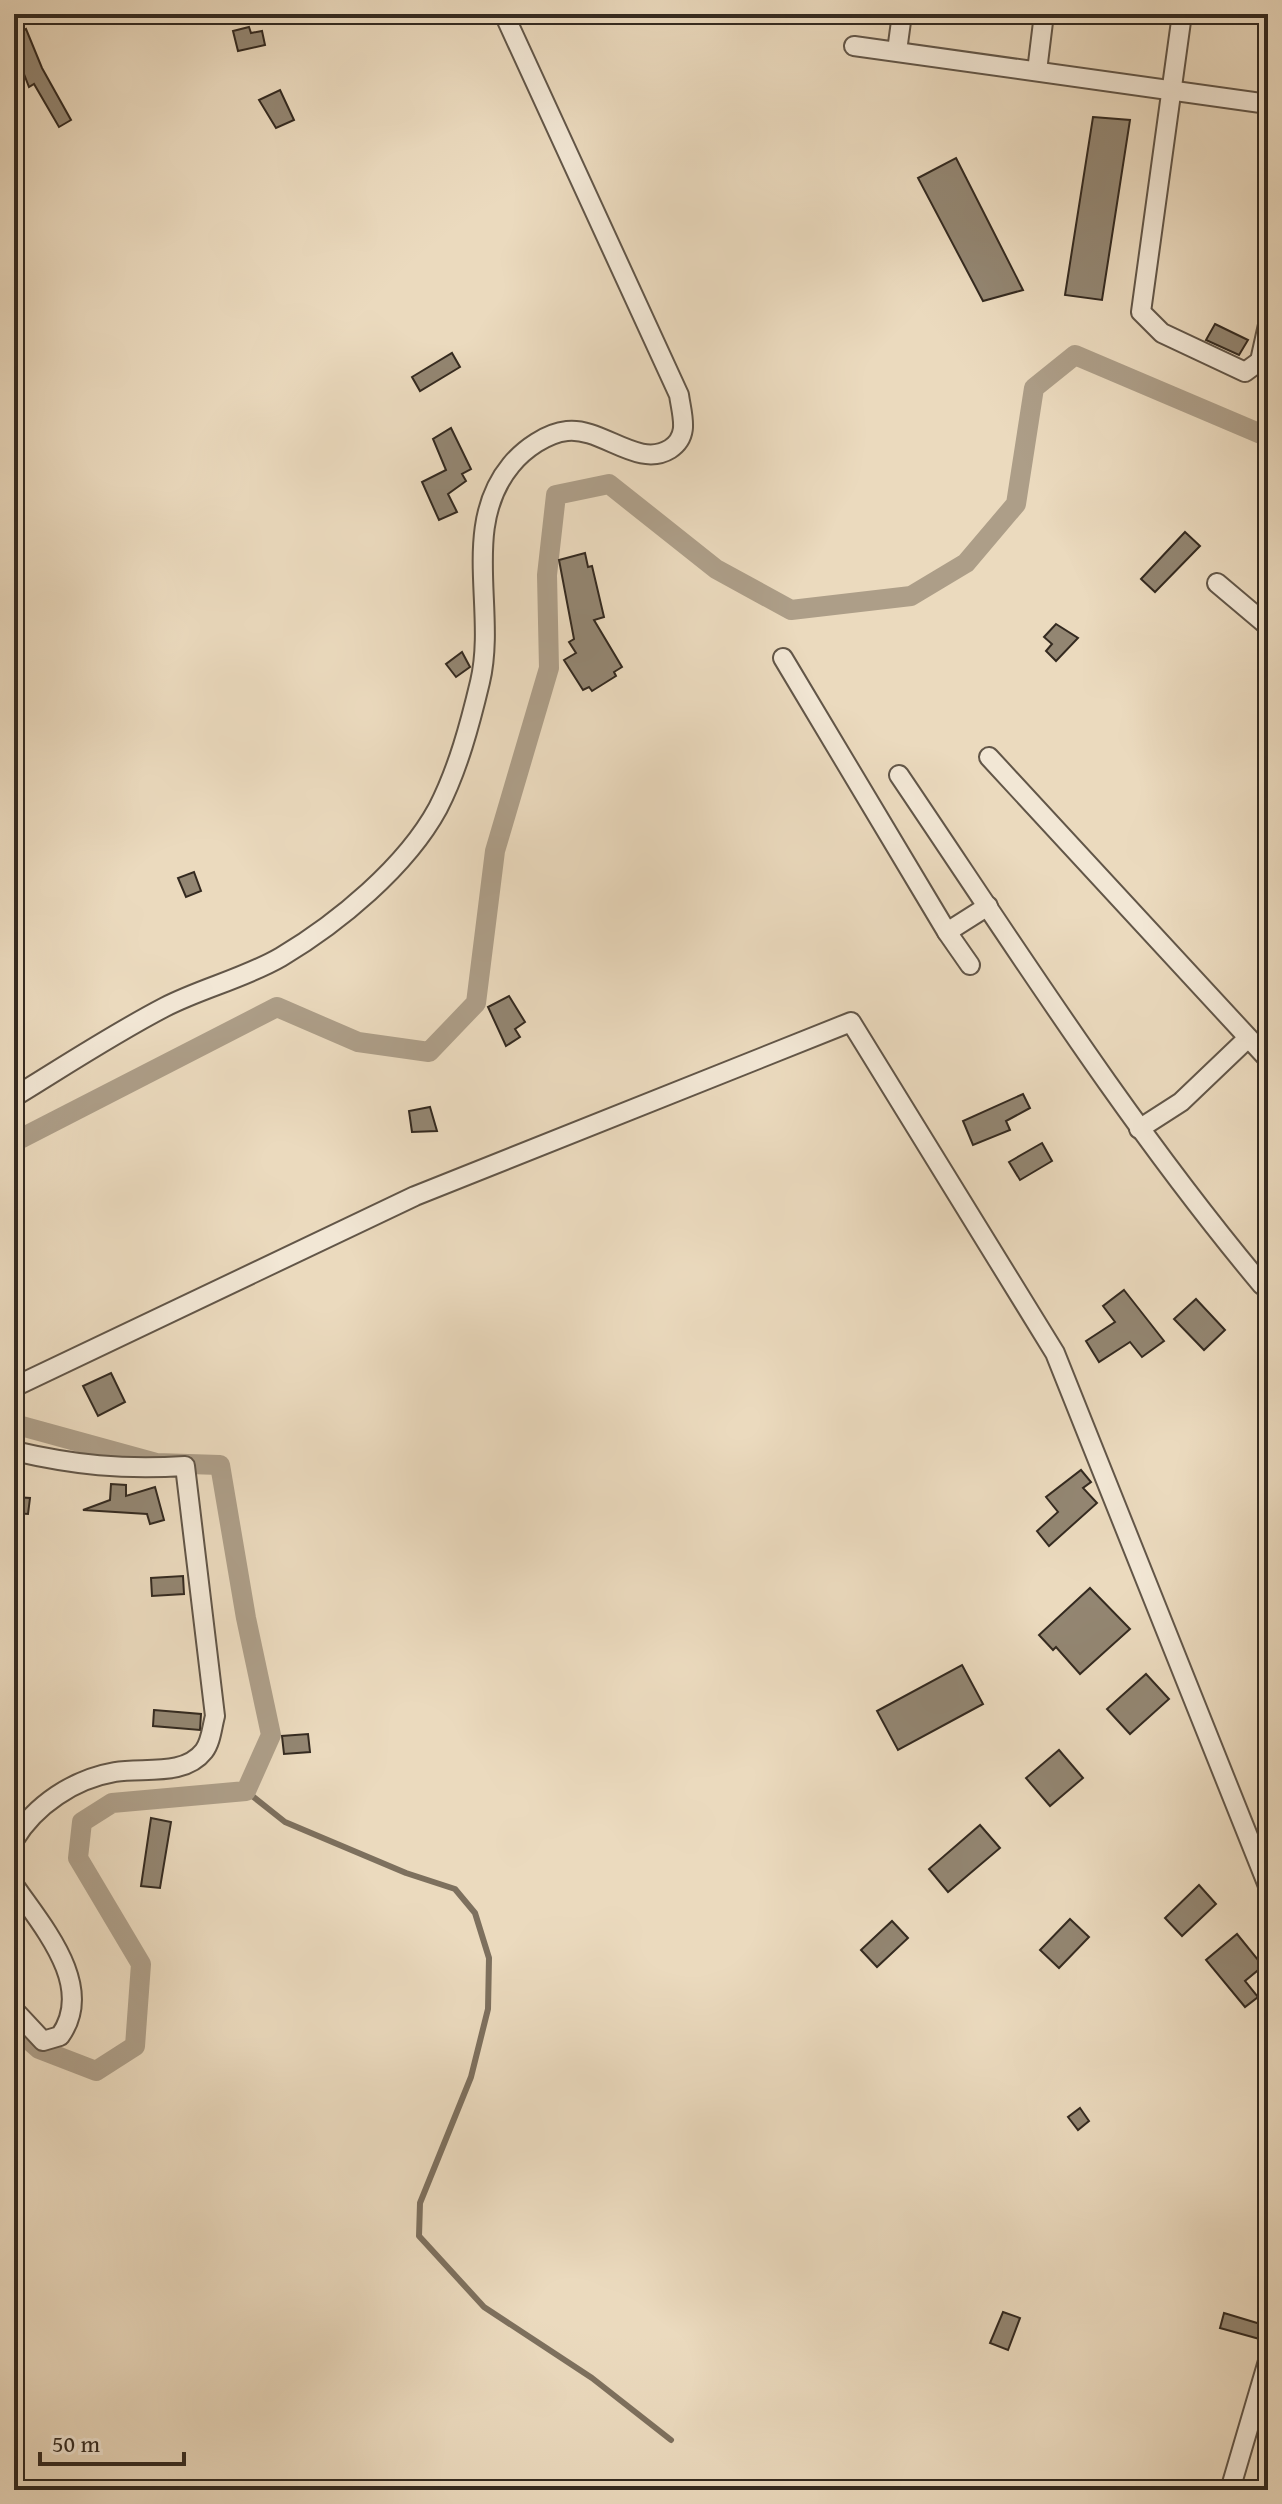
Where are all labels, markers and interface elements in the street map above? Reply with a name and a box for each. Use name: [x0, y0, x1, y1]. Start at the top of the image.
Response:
scale bar: [40, 2416, 184, 2466]
text: 50 m: [52, 2426, 100, 2461]

